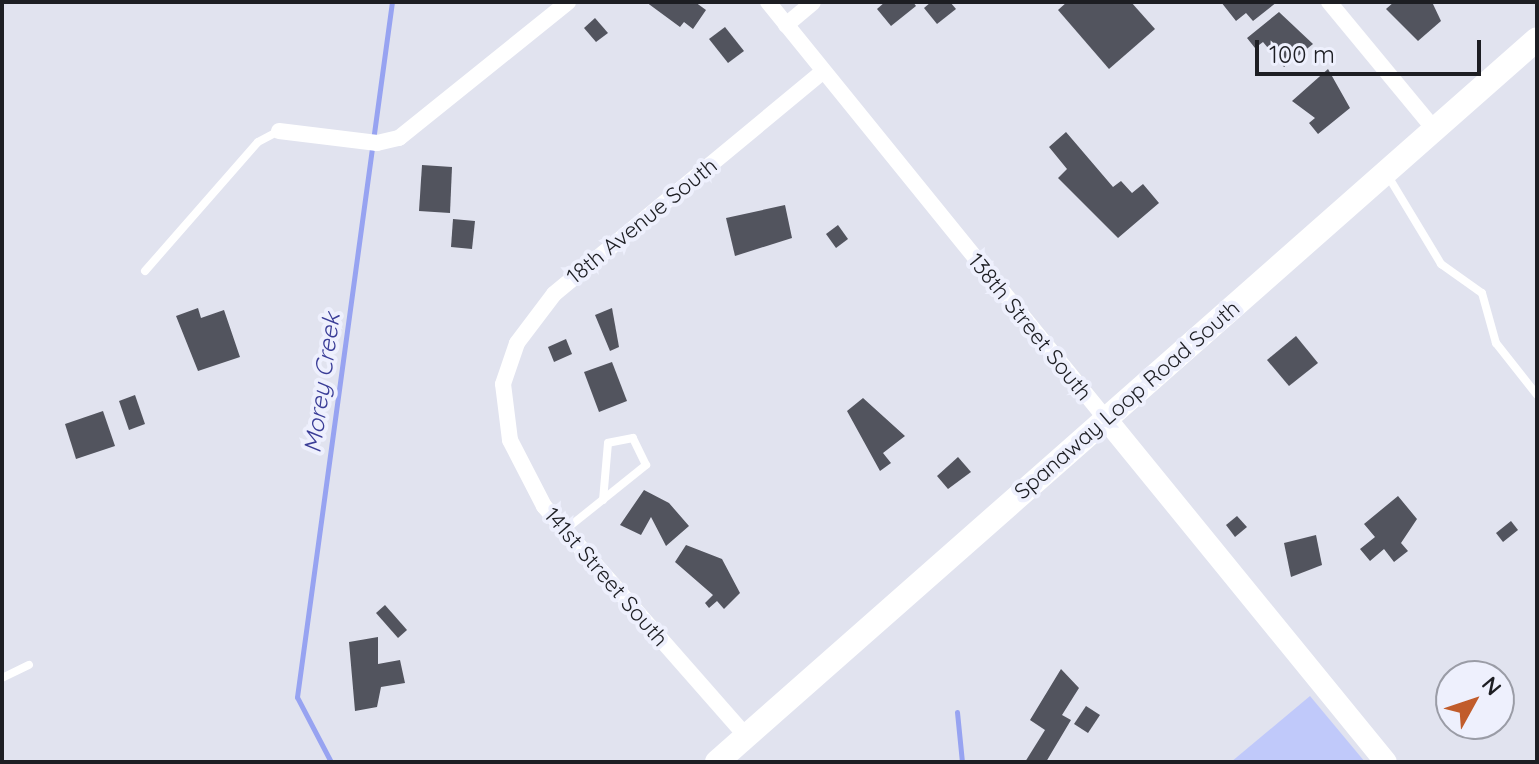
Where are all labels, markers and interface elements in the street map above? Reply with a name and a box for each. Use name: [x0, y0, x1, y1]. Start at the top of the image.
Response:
scale bar: [1259, 24, 1485, 74]
text: 100 m: [1269, 39, 1335, 69]
street label: 18th Avenue South: [562, 152, 722, 290]
street label: 138th Street South: [963, 248, 1097, 406]
street label: Spanaway Loop Road South: [1009, 295, 1245, 505]
water label: Morey Creek: [298, 311, 346, 455]
street label: 141st Street South: [538, 502, 674, 652]
north arrow: [1435, 660, 1515, 740]
text: N: [1476, 671, 1508, 701]

